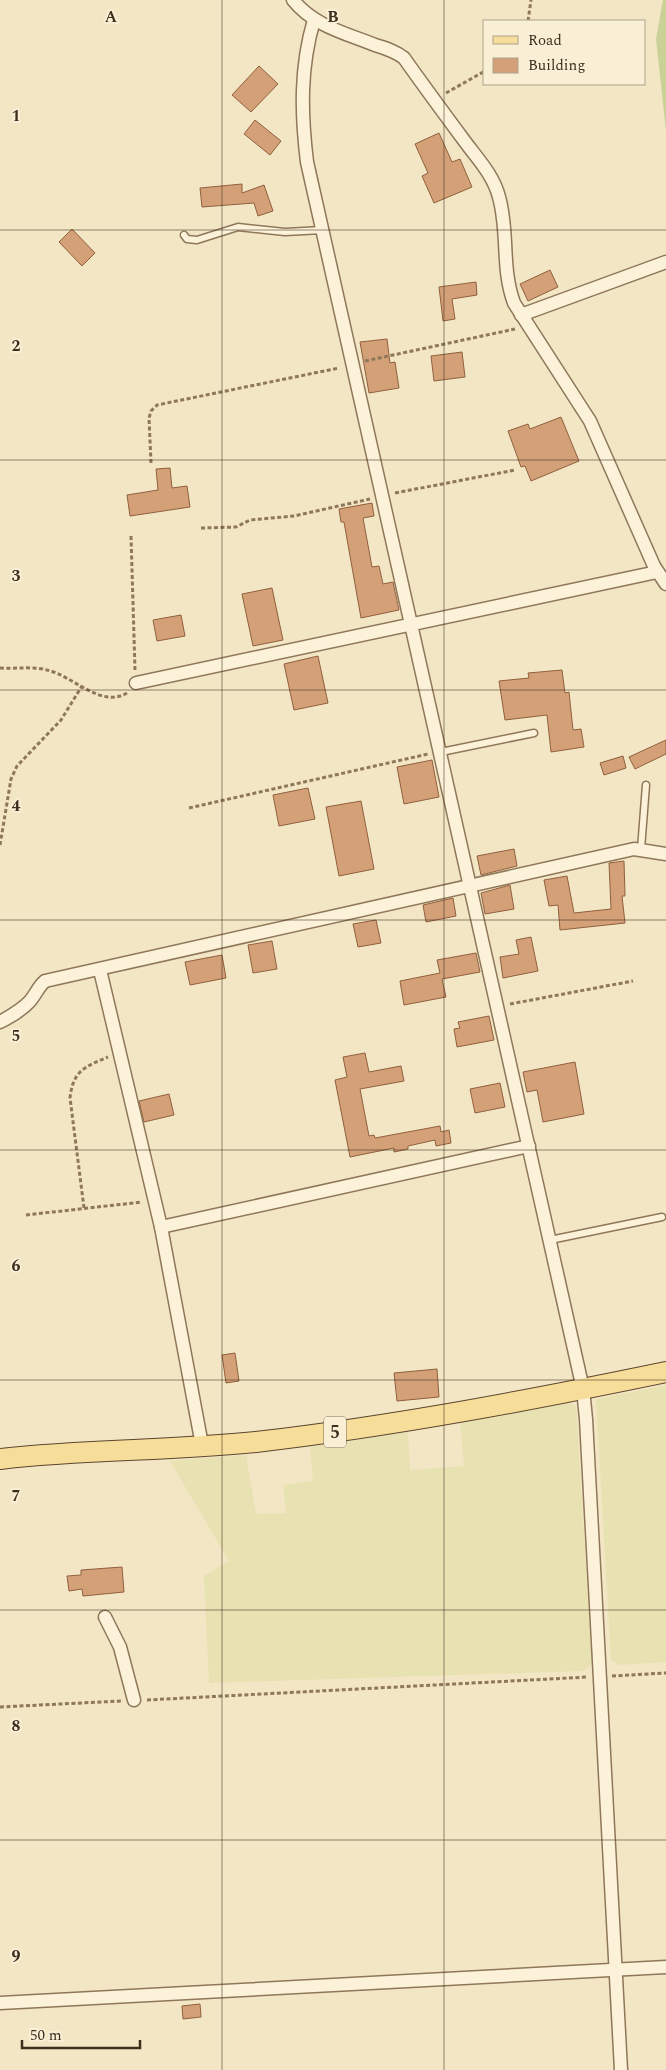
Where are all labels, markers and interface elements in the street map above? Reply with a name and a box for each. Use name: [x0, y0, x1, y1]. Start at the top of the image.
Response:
text: A: [105, 5, 118, 29]
text: B: [327, 5, 339, 29]
legend: [483, 20, 646, 85]
text: Road: [528, 29, 562, 52]
text: Building: [528, 54, 585, 77]
text: 1: [12, 104, 20, 128]
text: 2: [12, 334, 21, 358]
text: 3: [12, 564, 21, 588]
text: 4: [12, 794, 21, 818]
text: 5: [12, 1024, 20, 1048]
text: 6: [12, 1254, 21, 1278]
road number: 5: [324, 1416, 346, 1448]
text: 7: [12, 1484, 21, 1508]
text: 8: [12, 1714, 21, 1738]
text: 9: [12, 1944, 21, 1968]
scale bar: [22, 2018, 140, 2050]
text: 50 m: [30, 2024, 62, 2047]

